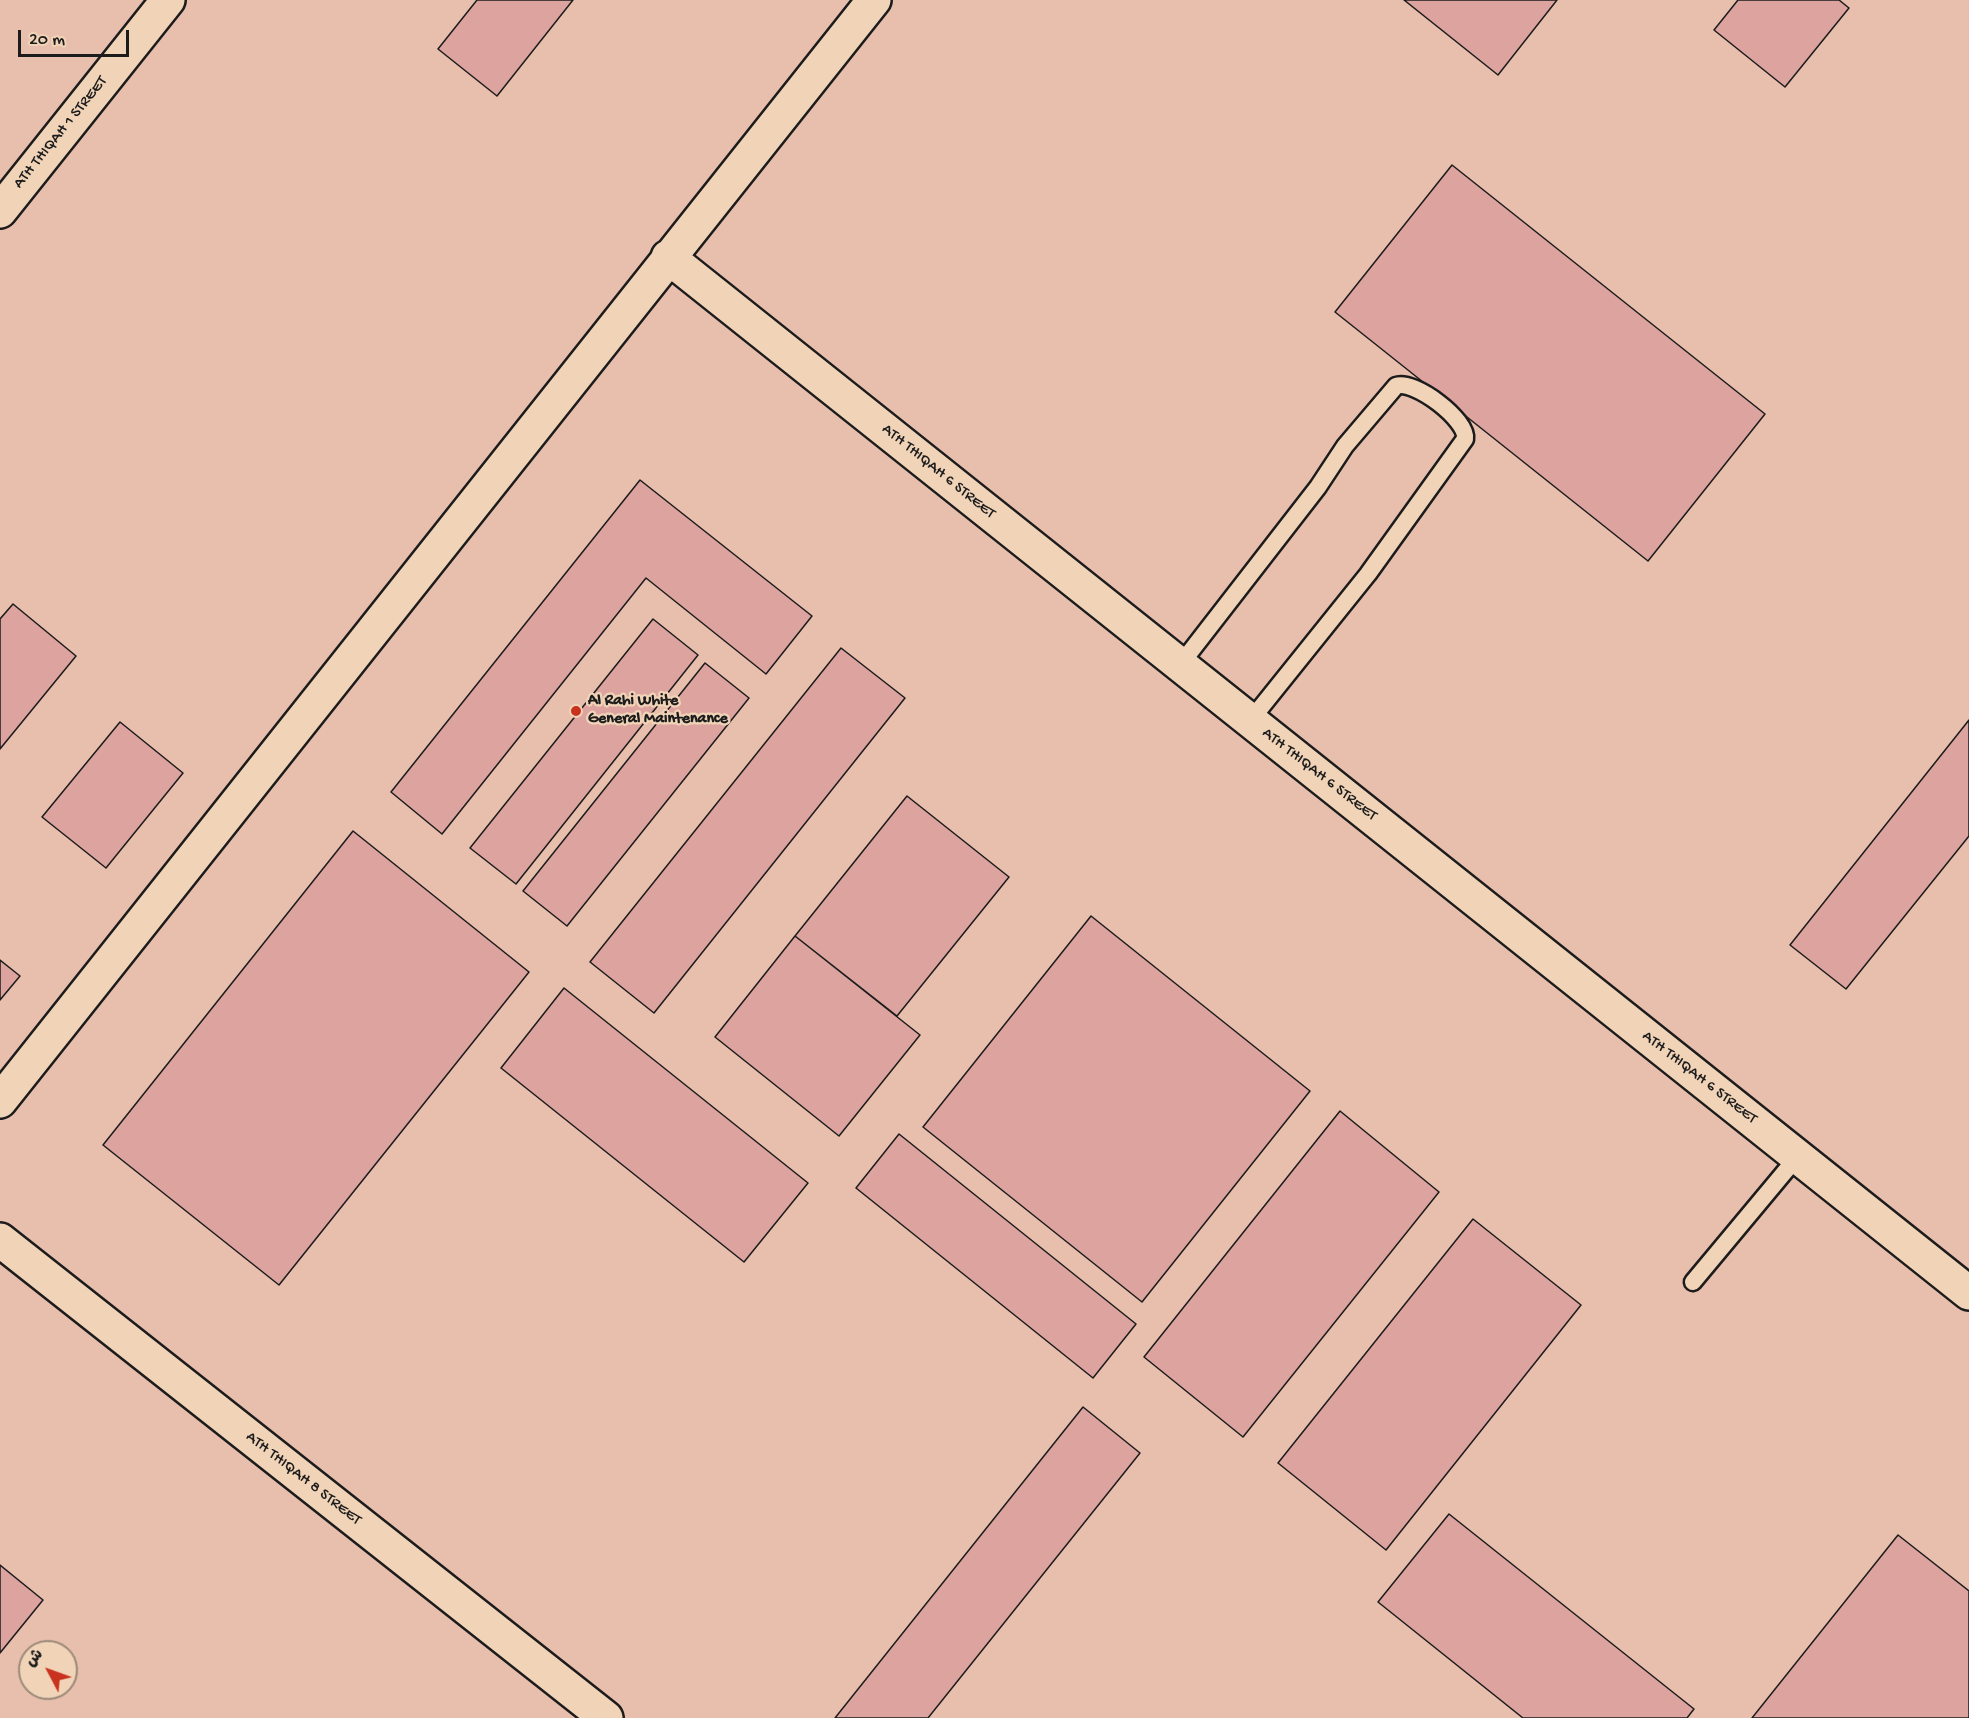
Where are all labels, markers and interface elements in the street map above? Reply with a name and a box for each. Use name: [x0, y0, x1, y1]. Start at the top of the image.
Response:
scale bar: [21, 18, 132, 56]
text: 20 m: [29, 30, 65, 51]
street label: ATH THIQAH 1 STREET: [10, 73, 112, 193]
street label: ATH THIQAH 6 STREET: [877, 420, 999, 524]
place label: Al Rahi White General Maintenance: [588, 692, 728, 730]
marker: Al Rahi White General Maintenance: [569, 704, 583, 718]
street label: ATH THIQAH 6 STREET: [1258, 724, 1380, 826]
street label: ATH THIQAH 6 STREET: [1638, 1027, 1760, 1129]
street label: ATH THIQAH 8 STREET: [241, 1428, 365, 1530]
north arrow: [18, 1640, 78, 1700]
text: ش: [23, 1646, 48, 1672]

